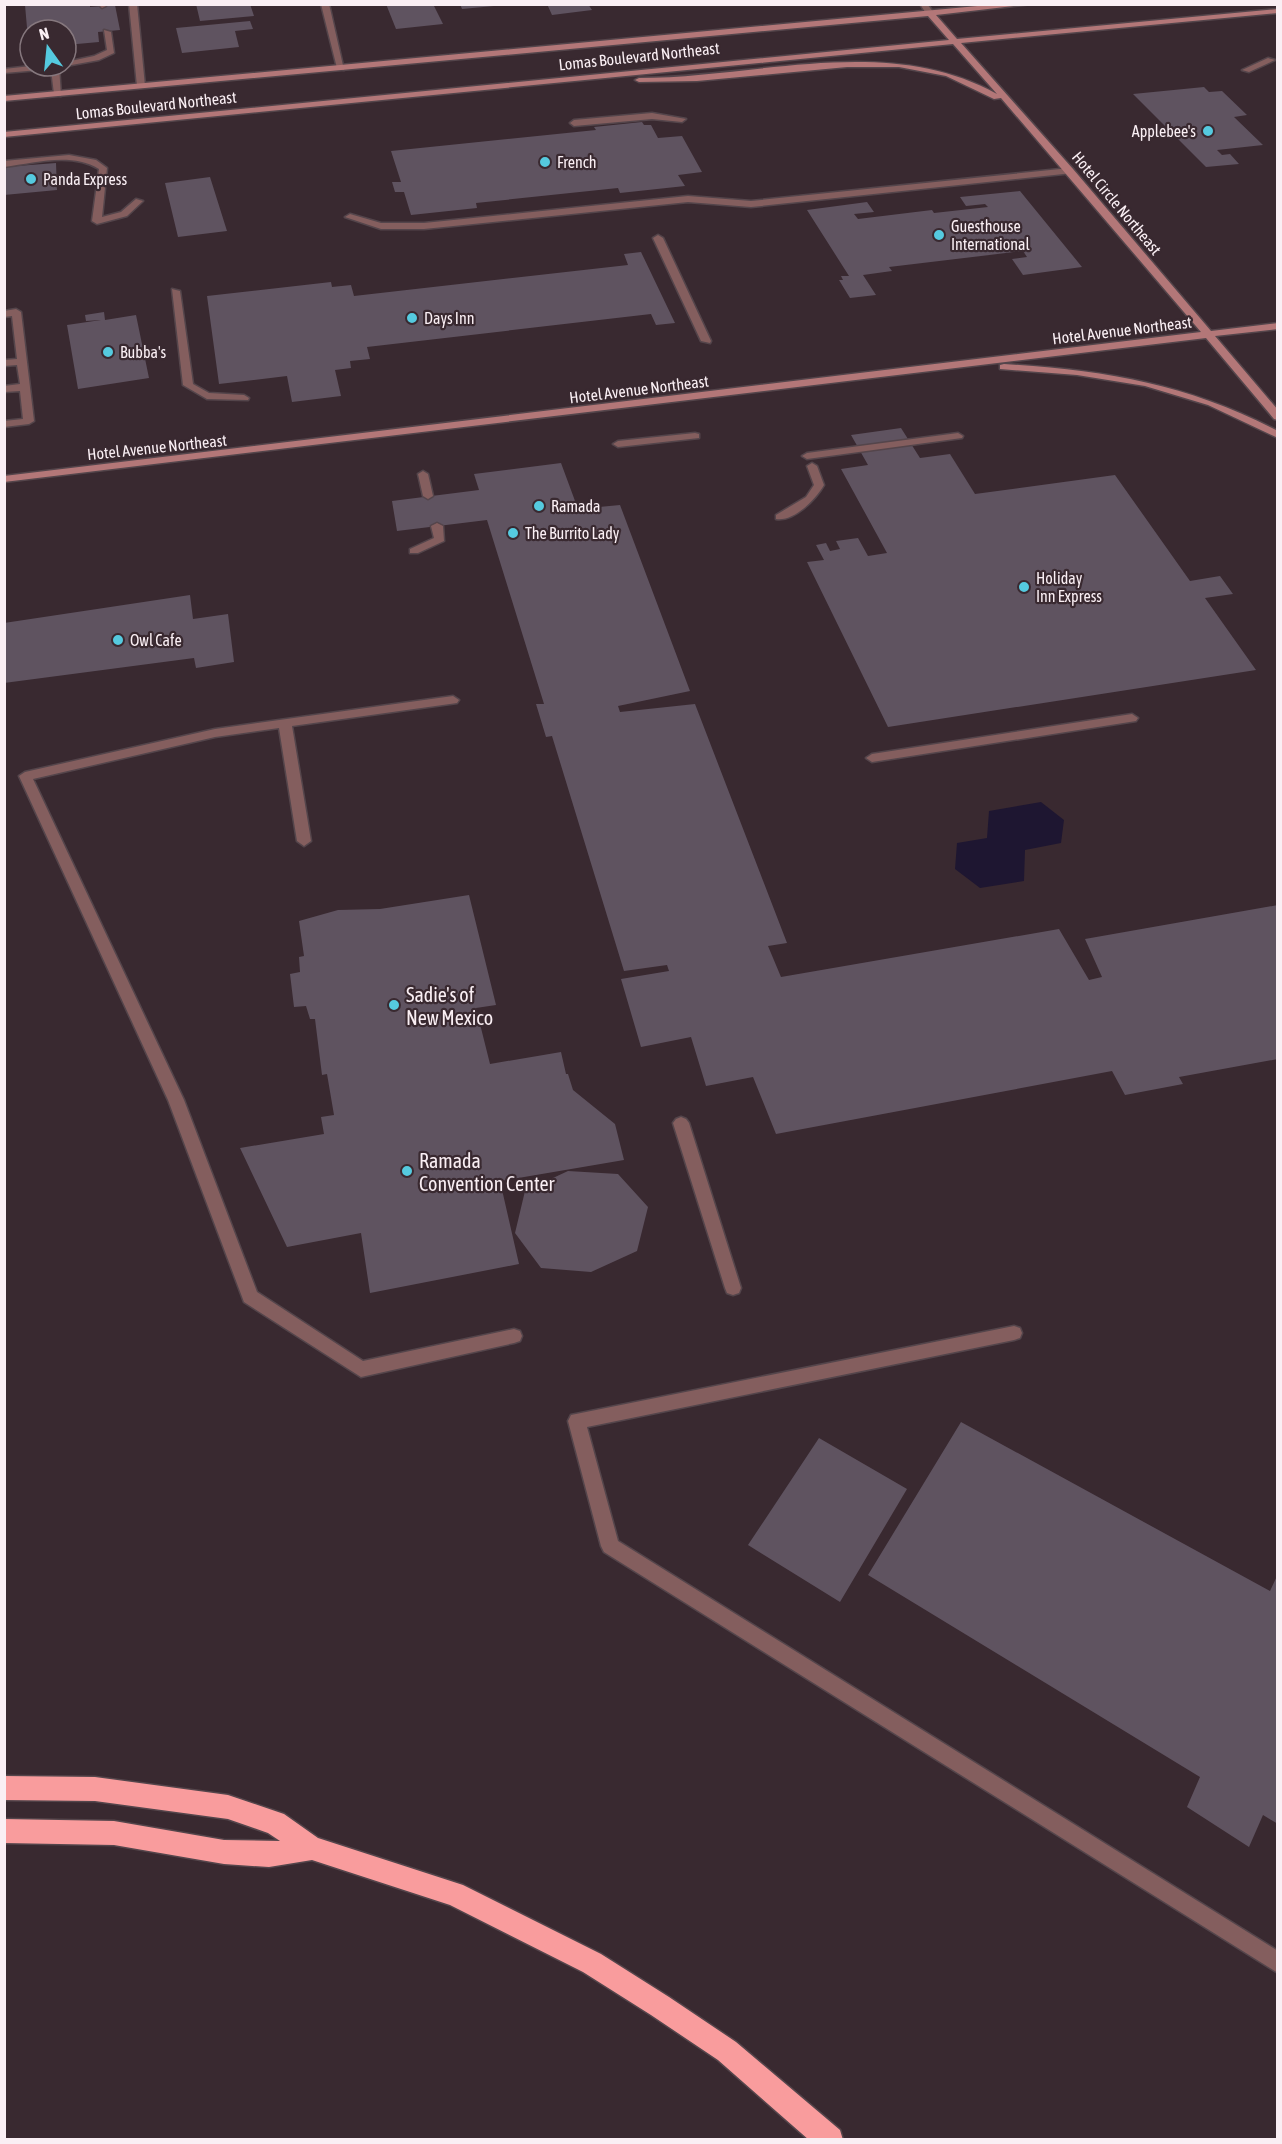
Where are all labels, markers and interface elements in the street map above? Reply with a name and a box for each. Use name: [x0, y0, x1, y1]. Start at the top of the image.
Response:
north arrow: [18, 18, 78, 78]
text: N: [37, 24, 51, 43]
street label: Lomas Boulevard Northeast: [558, 39, 721, 73]
street label: Lomas Boulevard Northeast: [75, 88, 238, 122]
place label: Applebee's: [1132, 122, 1196, 141]
marker: Applebee's: [1201, 124, 1215, 138]
street label: Hotel Circle Northeast: [1069, 148, 1166, 258]
place label: French: [557, 153, 597, 171]
marker: French: [538, 155, 552, 169]
place label: Panda Express: [43, 170, 127, 189]
marker: Panda Express: [24, 172, 38, 186]
place label: Guesthouse International: [951, 217, 1030, 253]
marker: Guesthouse International: [932, 228, 946, 242]
place label: Days Inn: [424, 309, 474, 328]
marker: Days Inn: [405, 311, 419, 325]
street label: Hotel Avenue Northeast: [1051, 312, 1193, 347]
place label: Bubba's: [120, 343, 167, 361]
marker: Bubba's: [101, 345, 115, 359]
street label: Hotel Avenue Northeast: [568, 371, 710, 406]
street label: Hotel Avenue Northeast: [86, 431, 228, 463]
place label: Ramada: [551, 497, 600, 515]
marker: Ramada: [532, 499, 546, 513]
place label: The Burrito Lady: [525, 524, 620, 543]
marker: The Burrito Lady: [506, 526, 520, 540]
place label: Holiday Inn Express: [1036, 569, 1102, 606]
marker: Holiday Inn Express: [1017, 580, 1031, 594]
place label: Owl Cafe: [130, 631, 182, 649]
marker: Owl Cafe: [111, 633, 125, 647]
place label: Sadie's of New Mexico: [406, 983, 493, 1029]
marker: Sadie's of New Mexico: [387, 998, 401, 1012]
place label: Ramada Convention Center: [419, 1149, 556, 1195]
marker: Ramada Convention Center: [400, 1164, 414, 1178]

